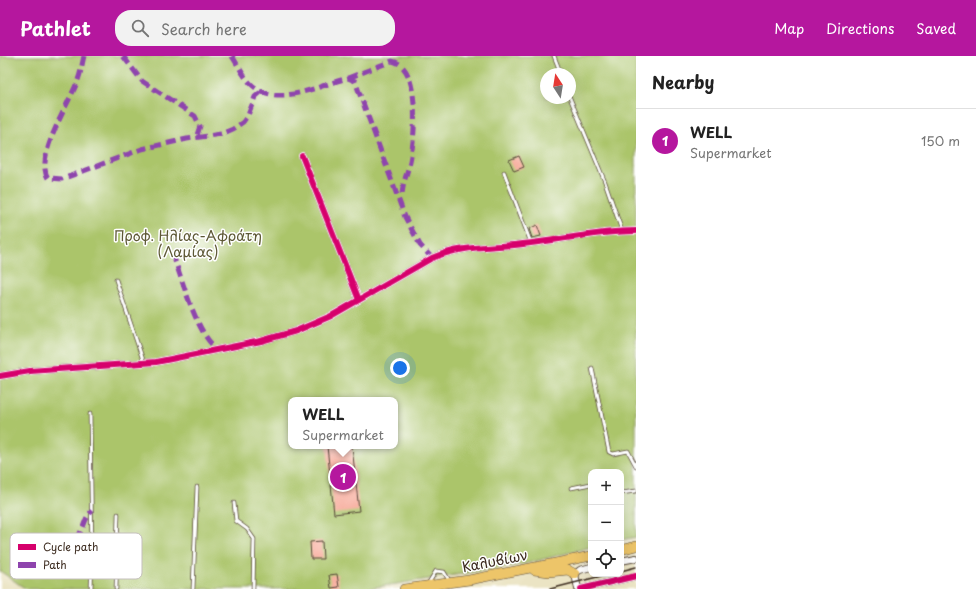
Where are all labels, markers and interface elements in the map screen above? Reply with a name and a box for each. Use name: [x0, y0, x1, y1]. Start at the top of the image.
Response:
search box: [115, 10, 395, 46]
text: Pathlet: [20, 14, 91, 42]
icon: search: [129, 17, 151, 39]
text: Search here: [161, 17, 247, 40]
text: Map: [774, 18, 804, 39]
text: Directions: [826, 18, 894, 39]
text: Saved: [916, 18, 956, 39]
north arrow: [540, 68, 576, 104]
text: Nearby: [652, 69, 714, 95]
text: WELL: [690, 120, 732, 143]
text: 1: [662, 131, 668, 150]
text: 150 m: [921, 131, 960, 150]
text: Supermarket: [690, 143, 772, 162]
park label: Προφ. Ηλίας-Αφράτη (Λαμίας): [114, 225, 262, 262]
your location: [390, 358, 410, 378]
popup: [288, 397, 398, 449]
text: WELL: [302, 402, 345, 425]
text: Supermarket: [302, 425, 384, 444]
pin: 1: [330, 462, 356, 492]
map controls: [588, 469, 624, 577]
button: +: [588, 469, 624, 505]
button: −: [588, 505, 624, 541]
legend: [10, 533, 142, 579]
text: Cycle path: [43, 538, 98, 555]
button: locate: [588, 541, 624, 577]
street label: Καλυβίων: [460, 544, 530, 577]
text: Path: [43, 556, 67, 573]

